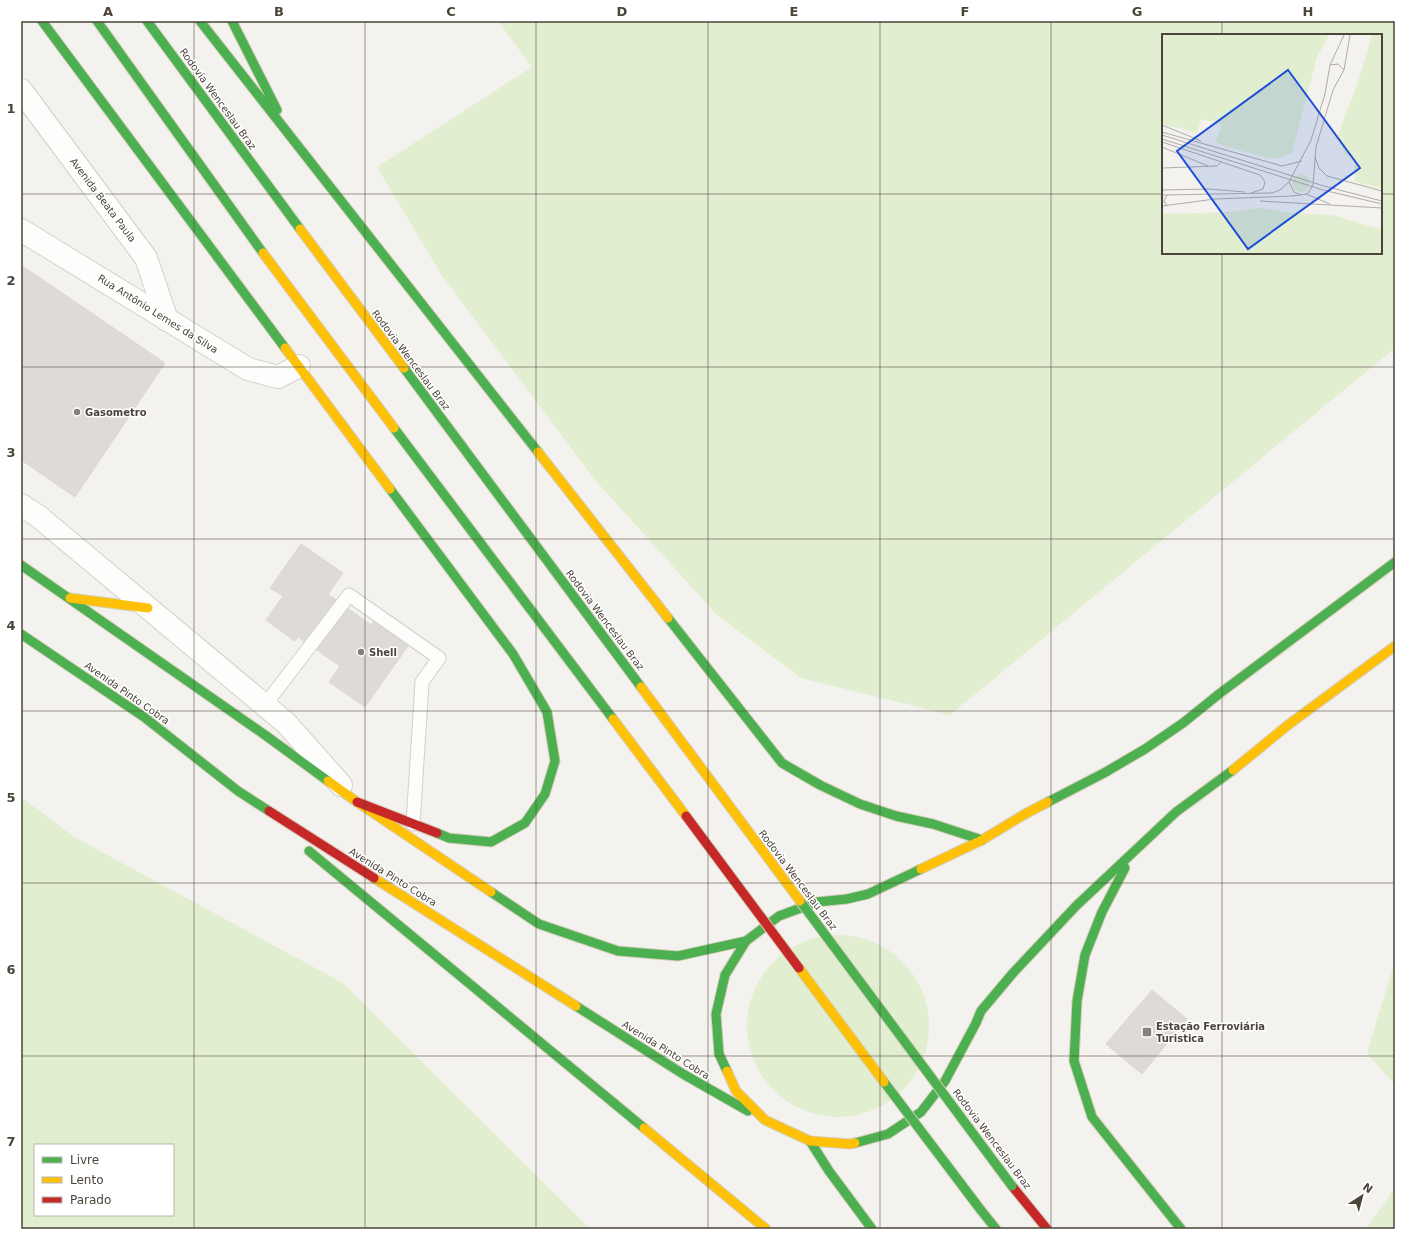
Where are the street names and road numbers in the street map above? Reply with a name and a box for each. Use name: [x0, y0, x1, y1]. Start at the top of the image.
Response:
street label: Rodovia Wenceslau Braz: [178, 46, 258, 152]
street label: Avenida Beata Paula: [68, 156, 138, 244]
street label: Rua Antônio Lemes da Silva: [96, 272, 220, 356]
street label: Rodovia Wenceslau Braz: [370, 308, 452, 412]
street label: Rodovia Wenceslau Braz: [564, 568, 646, 672]
street label: Avenida Pinto Cobra: [83, 660, 171, 726]
street label: Rodovia Wenceslau Braz: [757, 828, 839, 932]
street label: Avenida Pinto Cobra: [347, 846, 439, 908]
street label: Avenida Pinto Cobra: [620, 1019, 712, 1081]
street label: Rodovia Wenceslau Braz: [951, 1087, 1033, 1191]

